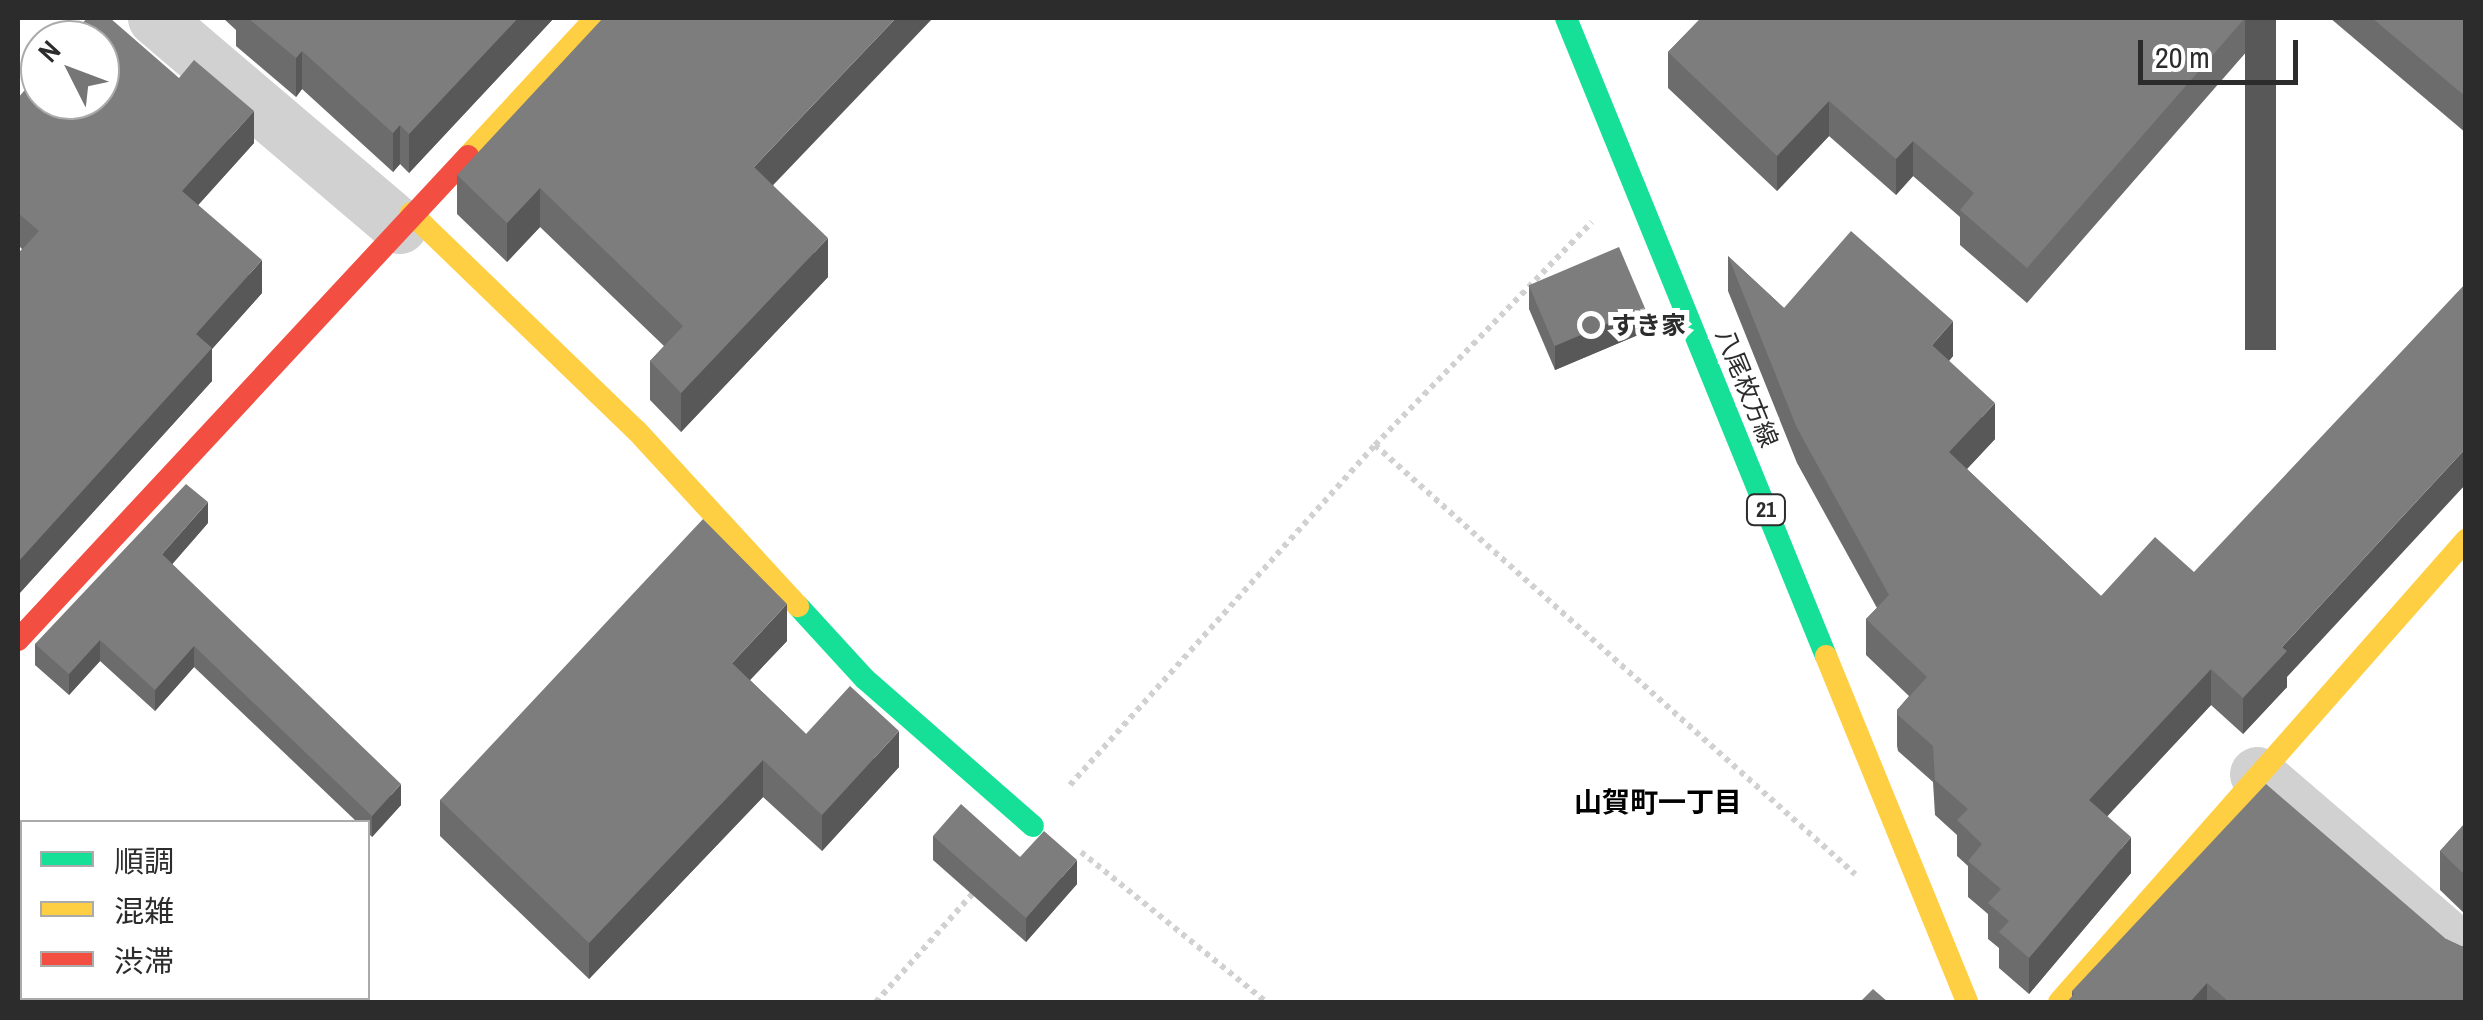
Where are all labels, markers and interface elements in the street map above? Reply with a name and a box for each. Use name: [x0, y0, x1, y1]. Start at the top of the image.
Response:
north arrow: [20, 20, 120, 120]
scale bar: [2143, 20, 2303, 82]
text: N: [30, 32, 69, 70]
text: 20 m: [2155, 37, 2210, 77]
place label: すき家: [1611, 310, 1686, 340]
marker: すき家: [1580, 314, 1602, 336]
street label: 八尾枚方線: [1710, 324, 1784, 452]
road number: 21: [1744, 493, 1788, 527]
district label: 山賀町一丁目: [1574, 785, 1742, 819]
legend: [20, 820, 370, 1000]
text: 順調: [114, 841, 174, 881]
text: 混雑: [114, 891, 174, 931]
text: 渋滞: [114, 941, 174, 981]

